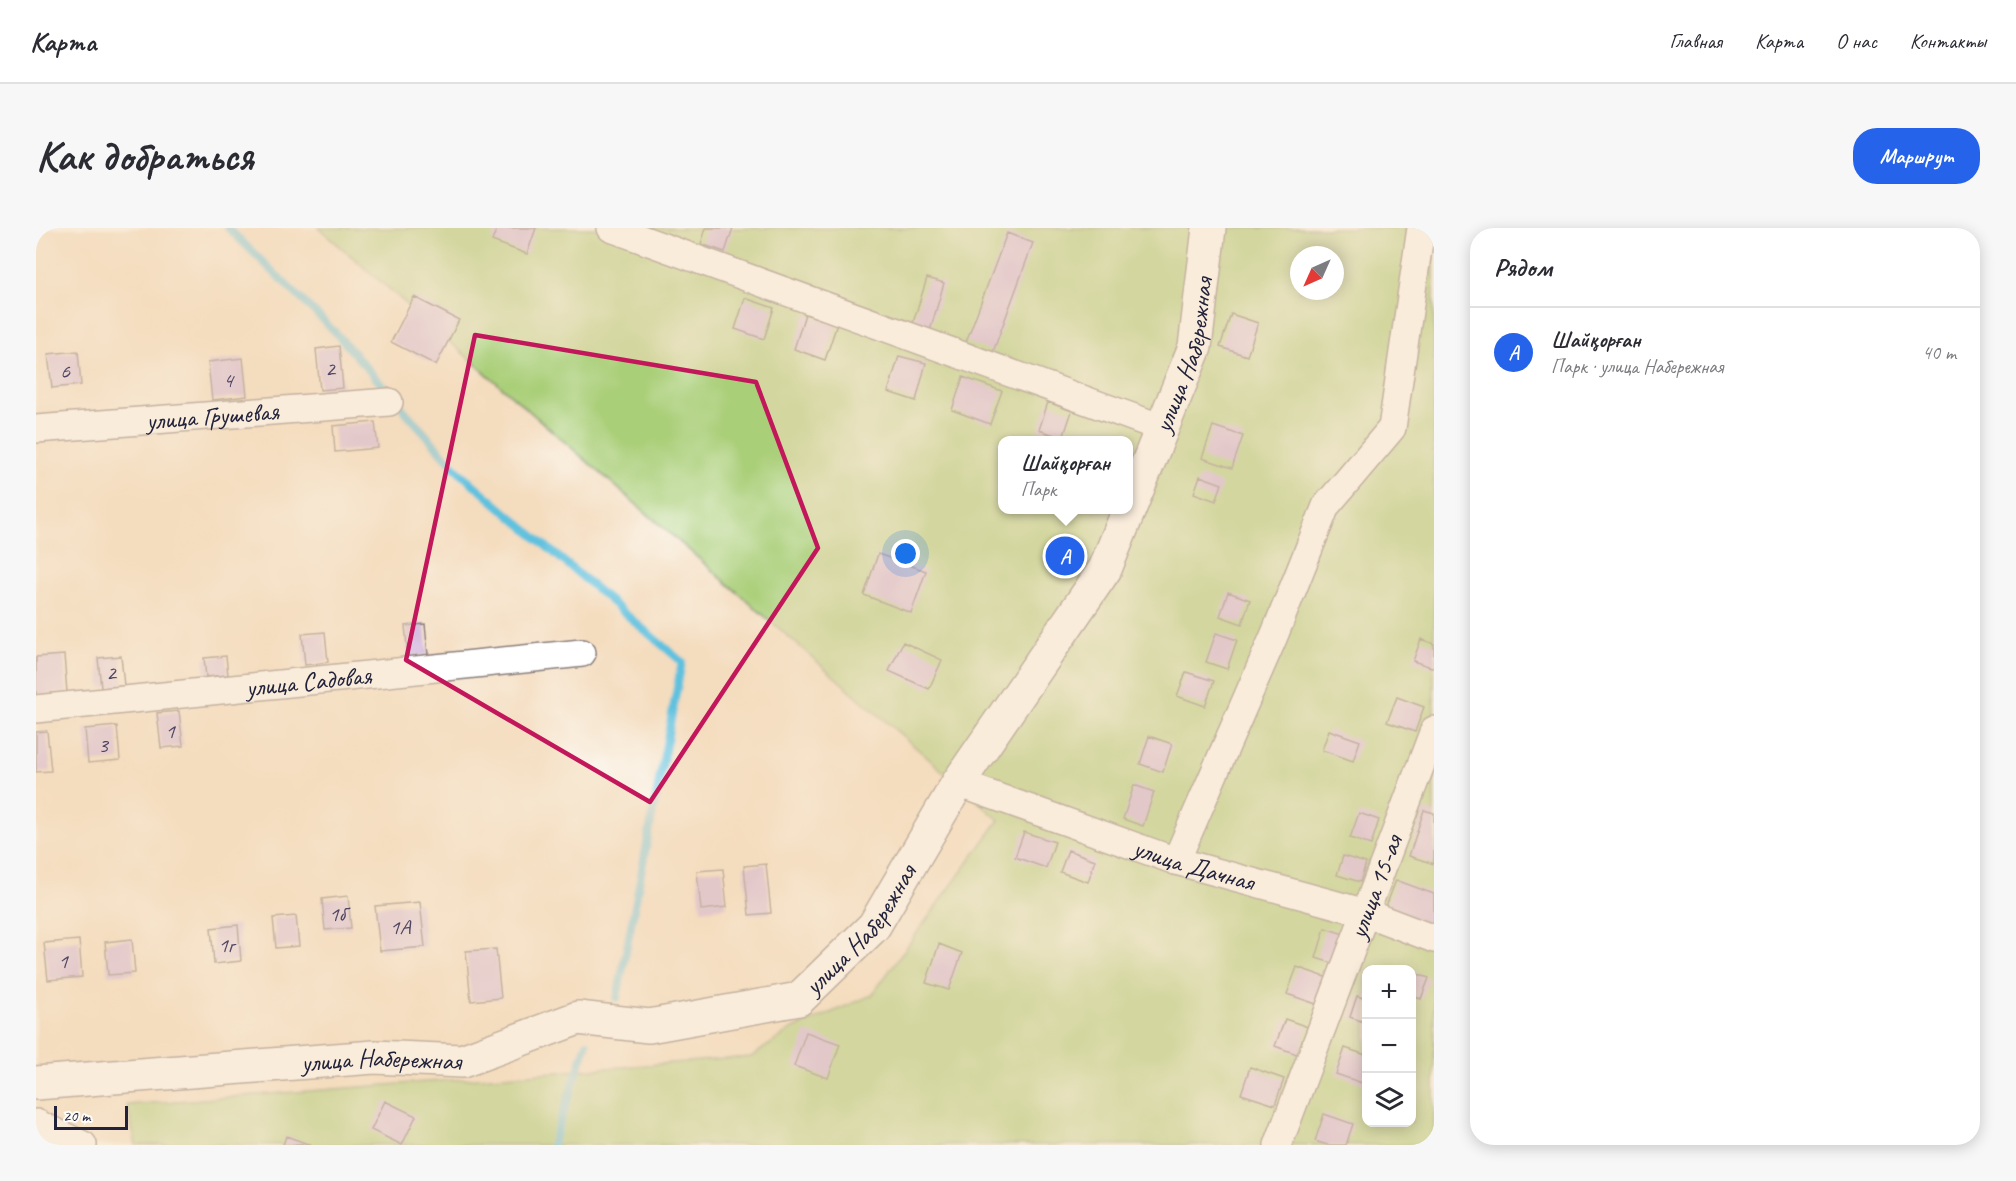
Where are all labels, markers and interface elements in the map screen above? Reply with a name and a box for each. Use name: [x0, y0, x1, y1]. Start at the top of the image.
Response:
text: Карта: [30, 24, 97, 59]
text: Главная: [1669, 28, 1722, 54]
text: Карта: [1755, 28, 1803, 54]
text: О нас: [1836, 28, 1877, 54]
text: Контакты: [1910, 28, 1986, 54]
button: Маршрут: [1853, 128, 1980, 184]
text: Как добраться: [36, 130, 253, 183]
north arrow: [1290, 246, 1344, 300]
text: Рядом: [1494, 251, 1552, 284]
street label: улица Набережная: [1145, 274, 1220, 439]
text: Шайқорған: [1551, 326, 1641, 354]
text: A: [1508, 340, 1519, 365]
text: 40 m: [1922, 340, 1956, 365]
text: Парк · улица Набережная: [1551, 354, 1723, 379]
house number: 2: [325, 355, 337, 383]
house number: 6: [60, 357, 71, 385]
house number: 4: [223, 366, 235, 394]
street label: улица Грушевая: [143, 394, 282, 438]
popup: [998, 436, 1133, 514]
text: Шайқорған: [1021, 449, 1110, 477]
text: Парк: [1021, 477, 1056, 502]
pin: A: [1046, 534, 1084, 578]
your location: [891, 539, 920, 568]
house number: 2: [106, 659, 118, 687]
street label: улица Садовая: [242, 659, 374, 705]
house number: 1: [165, 717, 176, 745]
house number: 3: [98, 731, 110, 759]
street label: улица 15-ая: [1340, 829, 1411, 945]
street label: улица Дачная: [1127, 831, 1260, 899]
street label: улица Набережная: [796, 857, 924, 1003]
house number: 1б: [329, 900, 352, 928]
house number: 1А: [390, 913, 411, 941]
house number: 1г: [218, 931, 237, 959]
house number: 1: [58, 947, 69, 975]
map controls: [1362, 965, 1416, 1127]
button: +: [1362, 965, 1416, 1019]
button: −: [1362, 1019, 1416, 1073]
street label: улица Набережная: [298, 1041, 464, 1080]
button: layers: [1362, 1073, 1416, 1127]
scale bar: [54, 1103, 128, 1130]
text: 20 m: [63, 1106, 90, 1126]

